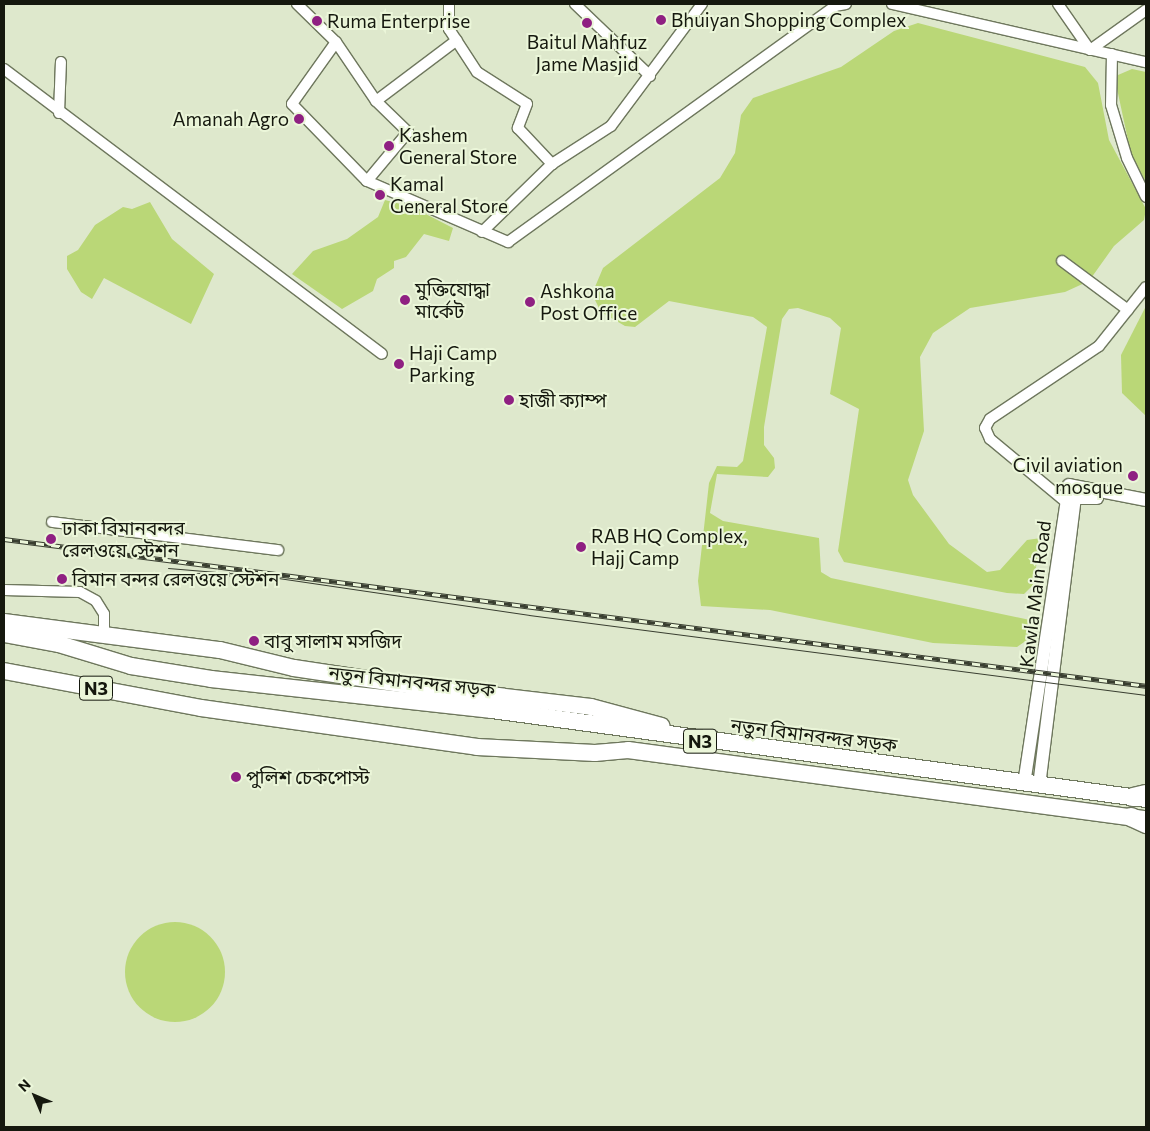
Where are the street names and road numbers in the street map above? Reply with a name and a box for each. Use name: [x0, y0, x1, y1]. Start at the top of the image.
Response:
street label: Kawla Main Road: [1015, 519, 1055, 669]
street label: নতুন বিমানবন্দর সড়ক: [327, 661, 497, 701]
road number: N3: [78, 672, 114, 704]
street label: নতুন বিমানবন্দর সড়ক: [729, 713, 899, 757]
road number: N3: [682, 726, 718, 756]

